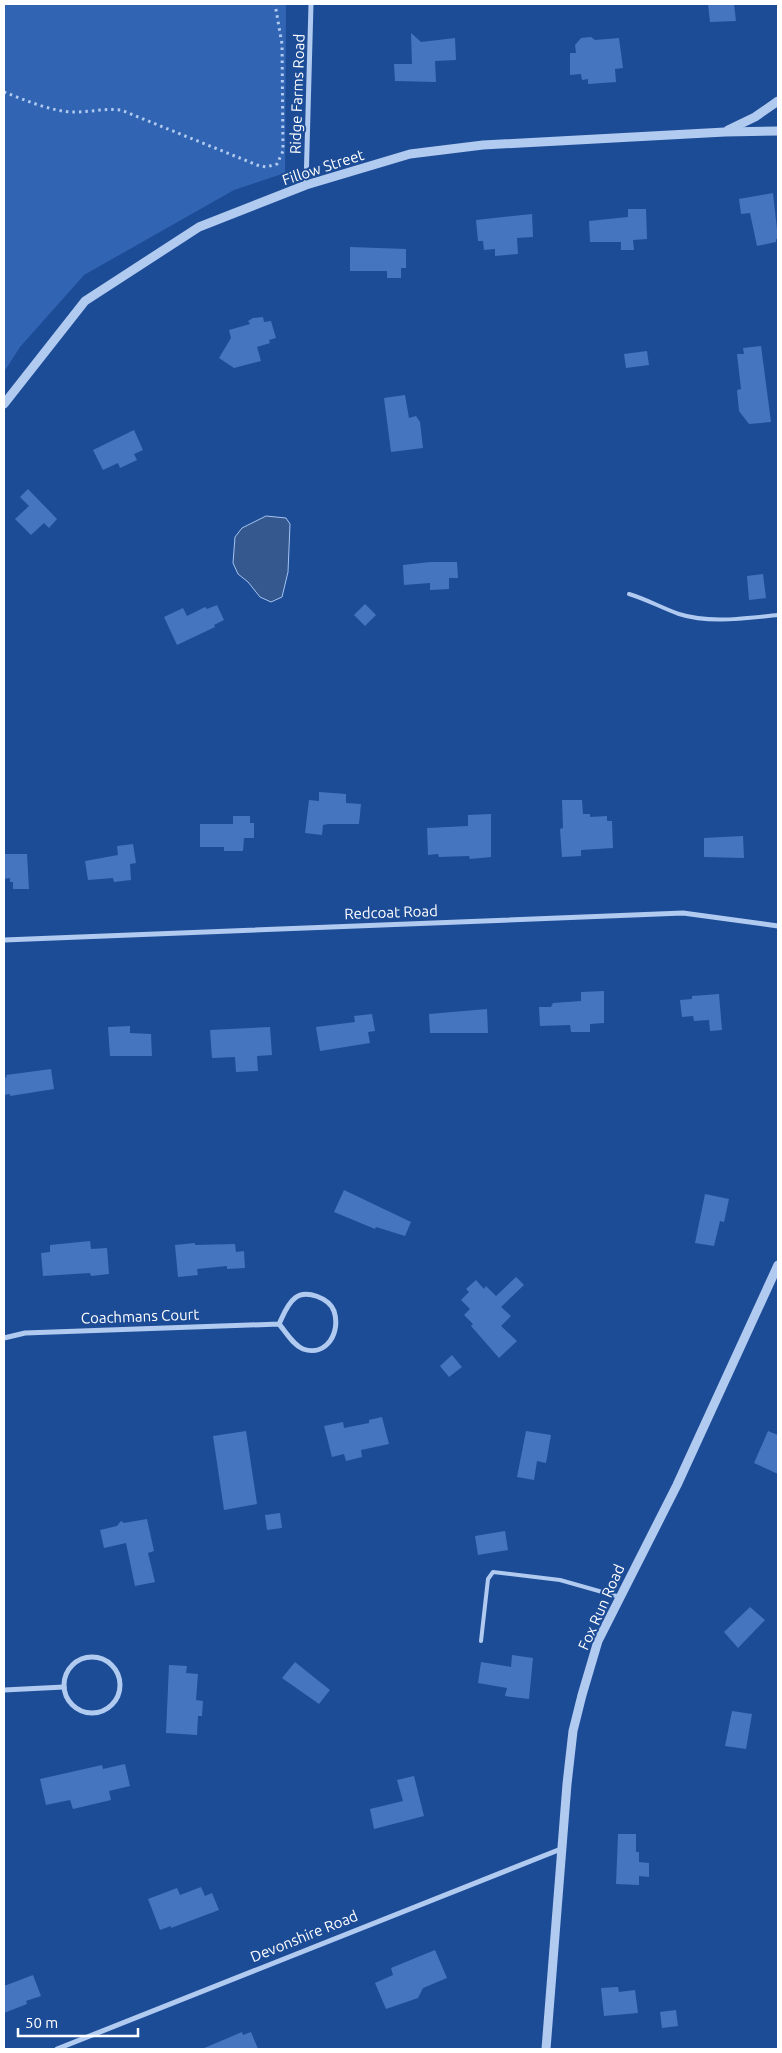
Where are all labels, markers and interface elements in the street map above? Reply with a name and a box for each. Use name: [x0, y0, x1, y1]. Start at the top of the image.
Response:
street label: Ridge Farms Road: [286, 34, 308, 154]
street label: Fillow Street: [280, 146, 366, 188]
street label: Redcoat Road: [344, 902, 438, 922]
street label: Coachmans Court: [80, 1305, 200, 1327]
street label: Fox Run Road: [575, 1562, 627, 1652]
street label: Devonshire Road: [248, 1907, 360, 1965]
scale bar: [18, 2006, 138, 2038]
text: 50 m: [25, 2014, 58, 2031]

